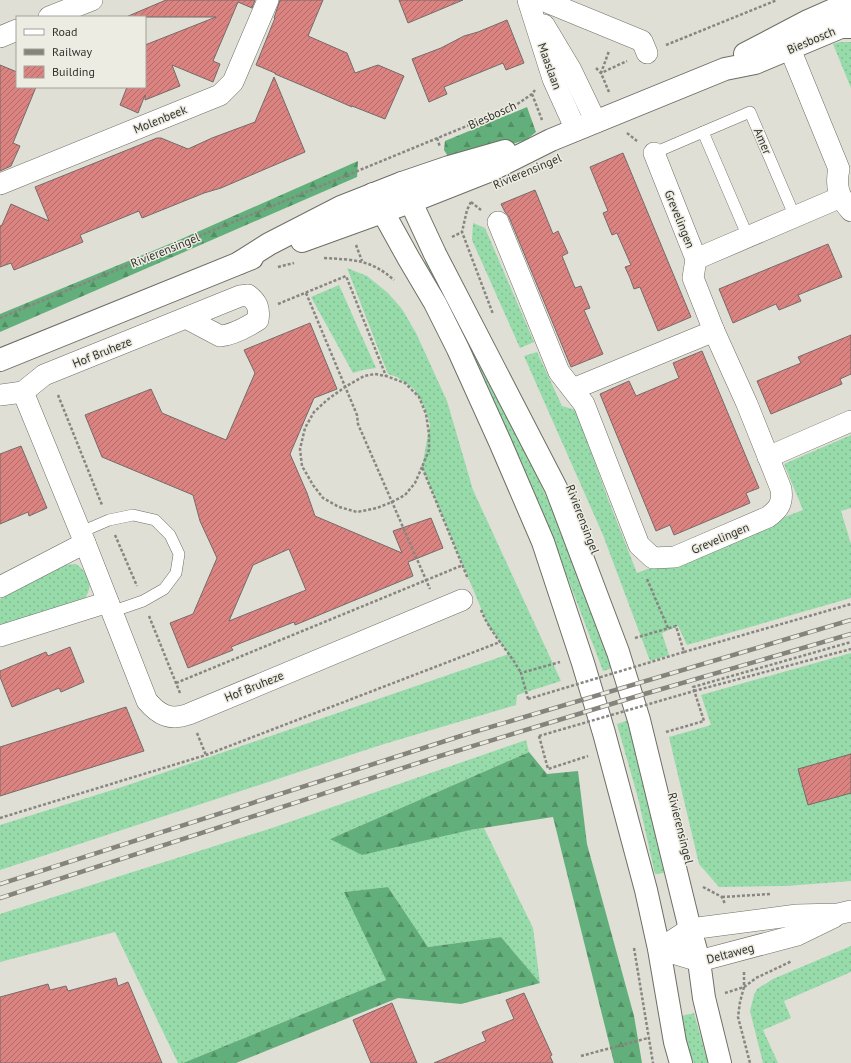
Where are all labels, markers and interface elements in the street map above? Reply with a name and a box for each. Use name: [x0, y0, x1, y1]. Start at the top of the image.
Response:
legend: [16, 16, 146, 88]
street label: Biesbosch: [784, 23, 838, 57]
text: Road: [52, 24, 77, 39]
street label: Maaslaan: [535, 41, 565, 91]
text: Railway: [52, 44, 92, 59]
text: Building: [52, 64, 95, 79]
street label: Biesbosch: [466, 98, 518, 132]
street label: Molenbeek: [131, 101, 189, 137]
street label: Amer: [751, 126, 775, 156]
street label: Rivierensingel: [490, 150, 564, 192]
street label: Grevelingen: [662, 188, 698, 250]
street label: Rivierensingel: [128, 229, 202, 271]
street label: Hof Bruheze: [70, 333, 134, 371]
street label: Rivierensingel: [563, 482, 603, 556]
street label: Grevelingen: [689, 519, 751, 557]
street label: Hof Bruheze: [222, 667, 286, 705]
street label: Rivierensingel: [665, 791, 697, 866]
street label: Deltaweg: [705, 939, 755, 967]

